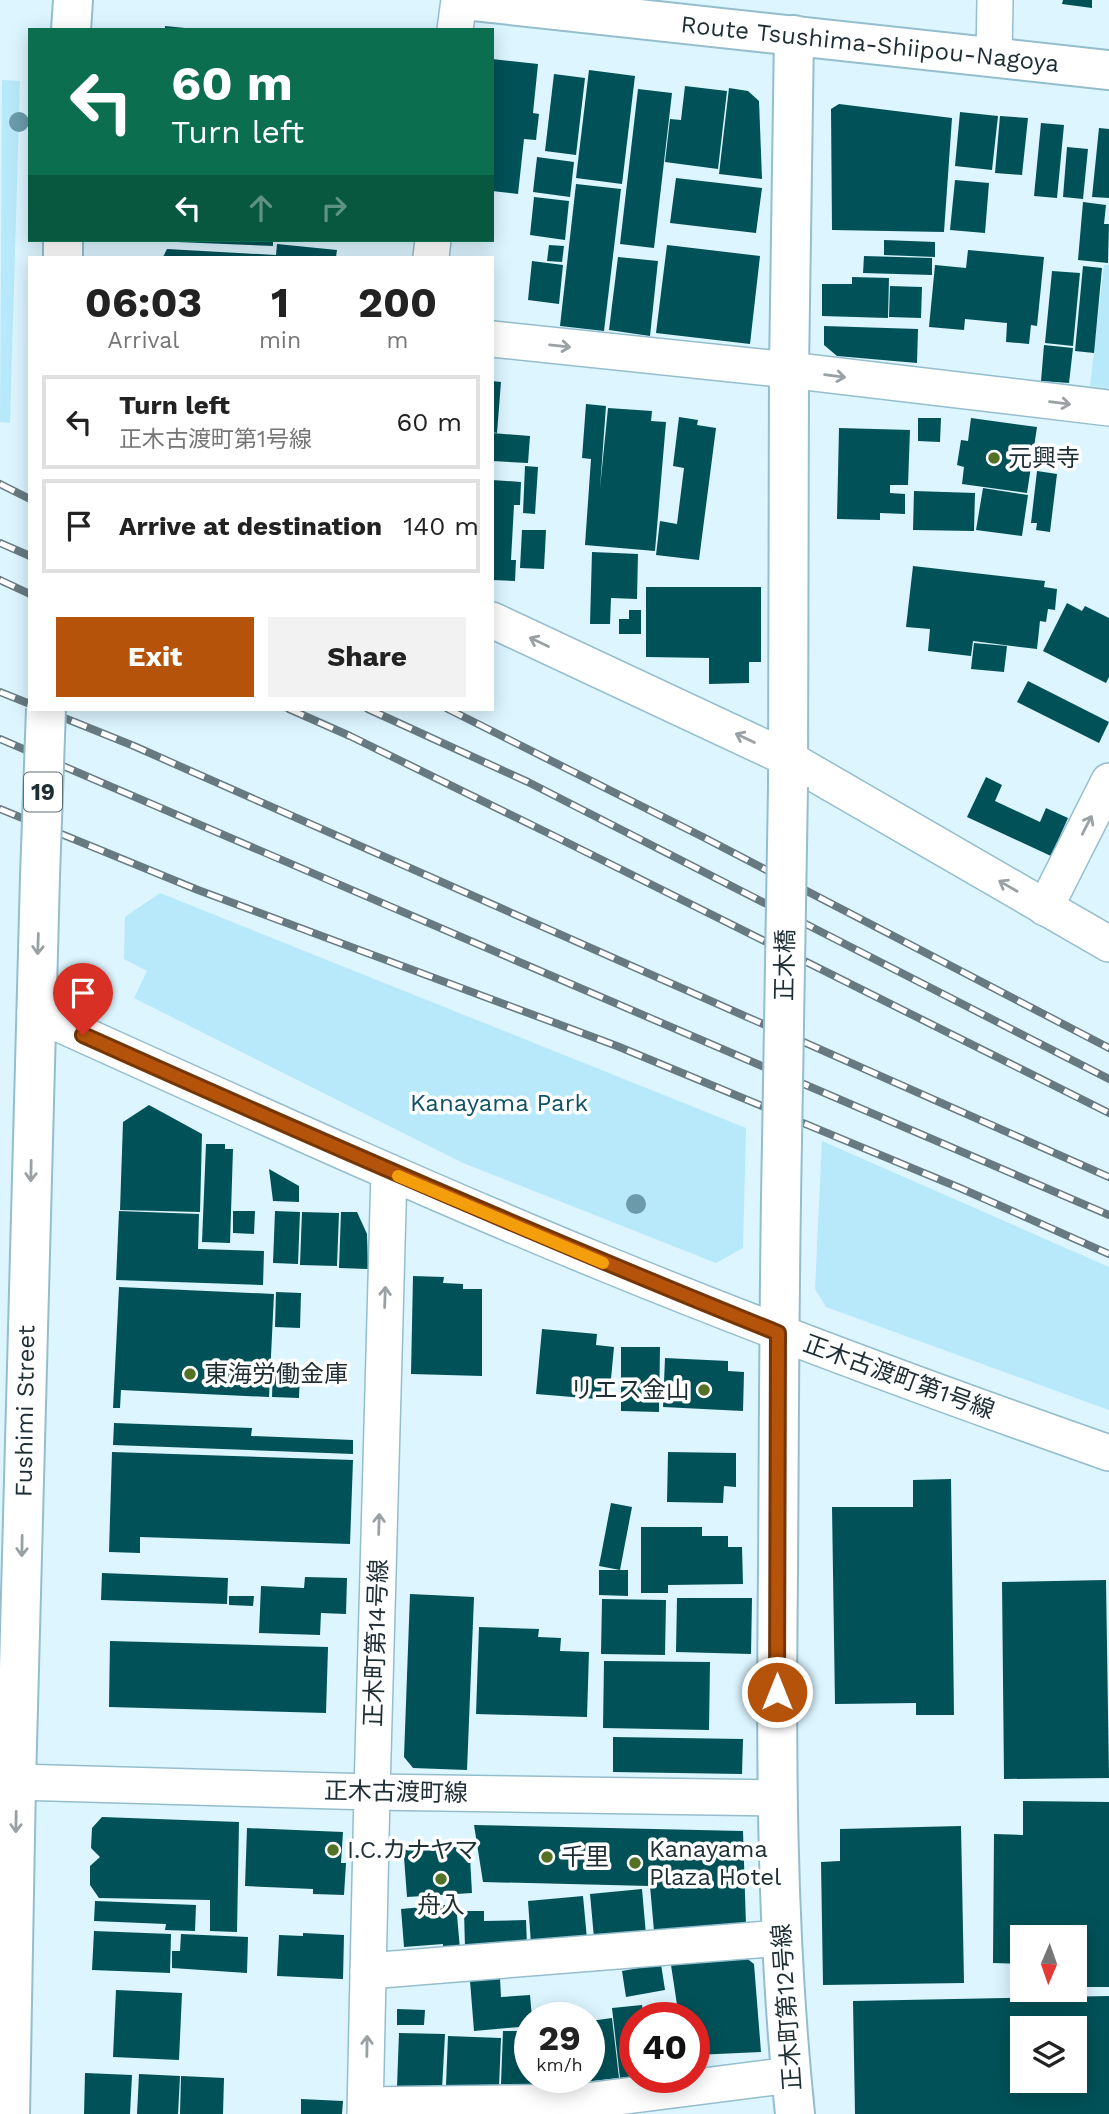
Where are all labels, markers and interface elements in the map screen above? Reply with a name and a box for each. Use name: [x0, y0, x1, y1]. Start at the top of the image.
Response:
street label: Route Tsushima-Shiipou-Nagoya: [679, 10, 1061, 78]
text: 60 m: [171, 54, 293, 112]
icon: left: [56, 56, 147, 147]
text: Turn left: [171, 113, 304, 151]
icon: left: [169, 189, 207, 227]
icon: ahead: [242, 189, 280, 227]
icon: right: [315, 189, 353, 227]
text: 06:03: [85, 278, 202, 327]
text: 1: [271, 278, 289, 327]
text: 200: [358, 278, 437, 327]
text: Arrival: [108, 327, 179, 354]
text: min: [259, 327, 301, 354]
text: m: [387, 327, 409, 354]
one-way arrow: [548, 340, 570, 353]
one-way arrow: [823, 369, 845, 382]
text: Turn left: [119, 390, 230, 420]
one-way arrow: [1049, 396, 1071, 409]
icon: left: [60, 403, 98, 441]
text: 60 m: [396, 407, 462, 437]
text: 正木古渡町第1号線: [119, 426, 312, 453]
place label: 元興寺: [1008, 444, 1080, 472]
marker: 元興寺: [986, 450, 1002, 466]
icon: arrive: [60, 507, 98, 545]
text: Arrive at destination: [119, 511, 382, 541]
text: 140 m: [403, 511, 479, 541]
button: Exit: [56, 617, 254, 697]
button: Share: [268, 617, 466, 697]
one-way arrow: [529, 635, 550, 648]
one-way arrow: [735, 731, 756, 745]
road number: 19: [24, 772, 62, 812]
one-way arrow: [1081, 815, 1095, 836]
one-way arrow: [998, 879, 1018, 893]
street label: 正木橋: [770, 929, 800, 1001]
one-way arrow: [31, 932, 44, 955]
pin: [53, 963, 113, 1035]
icon: arrive: [64, 974, 102, 1012]
park label: Kanayama Park: [410, 1089, 588, 1117]
one-way arrow: [25, 1159, 38, 1182]
one-way arrow: [379, 1286, 392, 1309]
street label: Fushimi Street: [10, 1325, 40, 1497]
street label: 正木古渡町第1号線: [800, 1329, 998, 1425]
place label: 東海労働金庫: [204, 1360, 348, 1388]
marker: 東海労働金庫: [182, 1366, 198, 1382]
place label: リエス金山: [570, 1376, 690, 1404]
marker: リエス金山: [696, 1382, 712, 1398]
one-way arrow: [372, 1513, 386, 1536]
one-way arrow: [15, 1534, 29, 1557]
street label: 正木町第14号線: [359, 1559, 393, 1727]
position arrow: [740, 1655, 814, 1729]
street label: 正木古渡町線: [324, 1777, 468, 1807]
one-way arrow: [9, 1810, 22, 1833]
place label: Kanayama Plaza Hotel: [649, 1835, 782, 1891]
place label: I.C.カナヤマ: [347, 1836, 478, 1864]
marker: I.C.カナヤマ: [325, 1842, 341, 1858]
place label: 千里: [561, 1843, 609, 1871]
marker: 千里: [539, 1849, 555, 1865]
marker: Kanayama Plaza Hotel: [627, 1855, 643, 1871]
marker: 舟入: [433, 1871, 449, 1887]
place label: 舟入: [417, 1891, 465, 1919]
street label: 正木町第12号線: [767, 1923, 807, 2091]
north arrow: [1010, 1925, 1087, 2002]
map controls: [1010, 1925, 1087, 2093]
speed limit sign: 40: [619, 2002, 710, 2093]
button: layers: [1010, 2016, 1087, 2093]
text: 29: [538, 2017, 581, 2059]
one-way arrow: [360, 2035, 374, 2058]
text: km/h: [536, 2054, 583, 2075]

